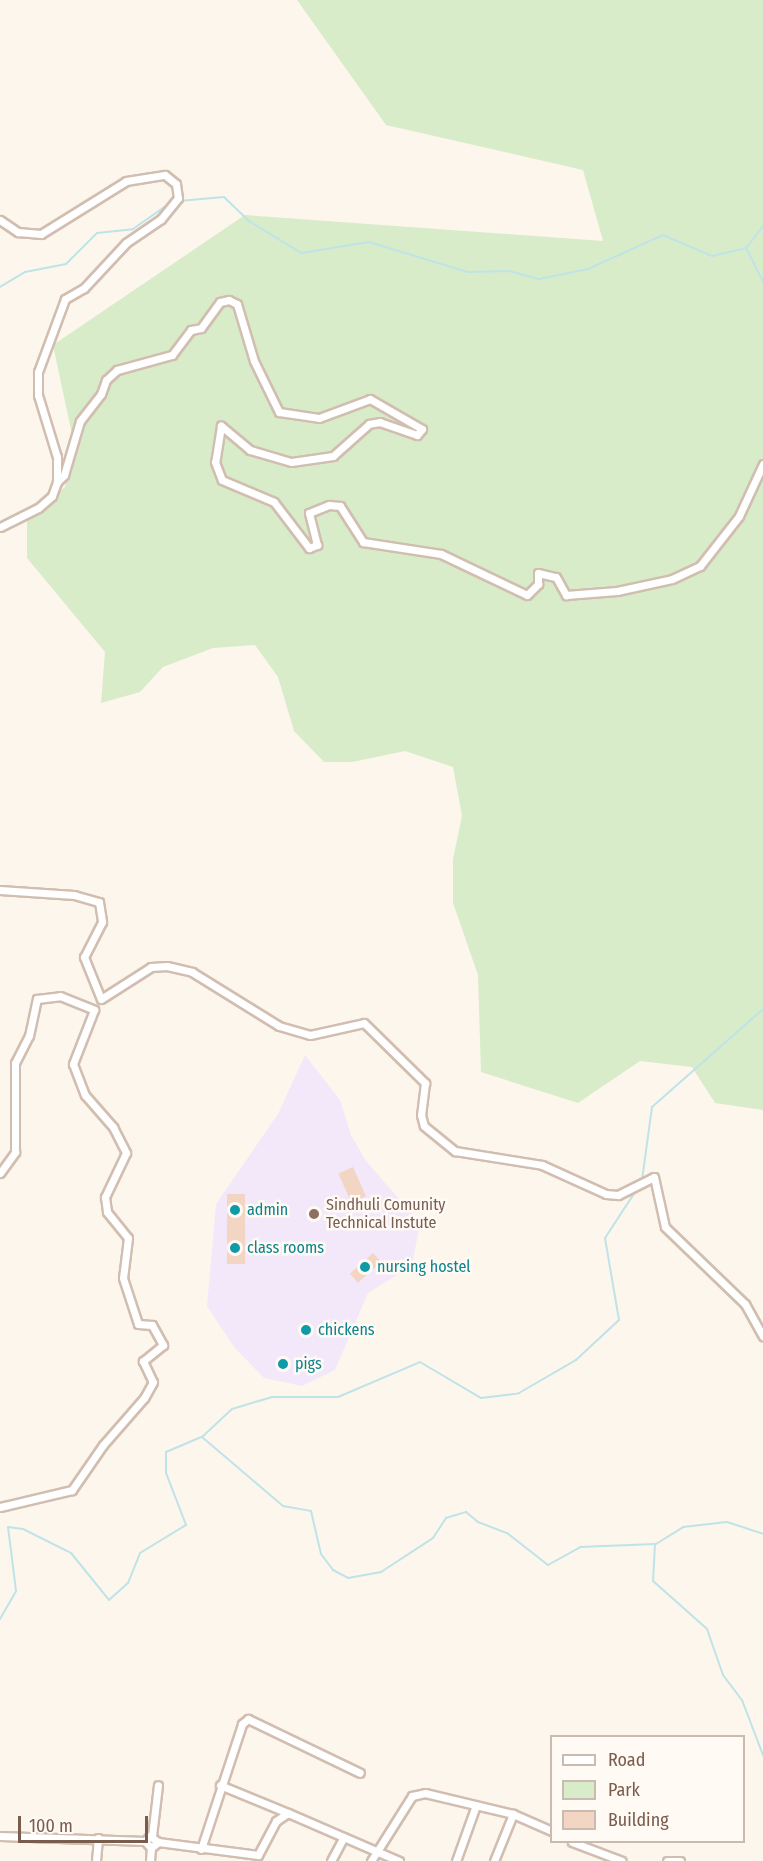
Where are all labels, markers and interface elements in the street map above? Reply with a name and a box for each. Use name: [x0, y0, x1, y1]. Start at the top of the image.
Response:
place label: Sindhuli Comunity Technical Instute: [326, 1195, 445, 1233]
place label: admin: [247, 1200, 288, 1220]
marker: admin: [228, 1203, 242, 1217]
marker: Sindhuli Comunity Technical Instute: [307, 1207, 321, 1221]
place label: class rooms: [247, 1238, 324, 1258]
marker: class rooms: [228, 1241, 242, 1255]
place label: nursing hostel: [377, 1257, 471, 1277]
marker: nursing hostel: [358, 1260, 372, 1274]
place label: chickens: [318, 1320, 375, 1340]
marker: chickens: [299, 1323, 313, 1337]
place label: pigs: [295, 1354, 322, 1374]
marker: pigs: [276, 1357, 290, 1371]
legend: [550, 1735, 745, 1843]
text: Road: [608, 1749, 645, 1771]
text: Park: [608, 1779, 640, 1801]
scale bar: [21, 1804, 152, 1842]
text: Building: [608, 1809, 669, 1831]
text: 100 m: [29, 1815, 73, 1837]

